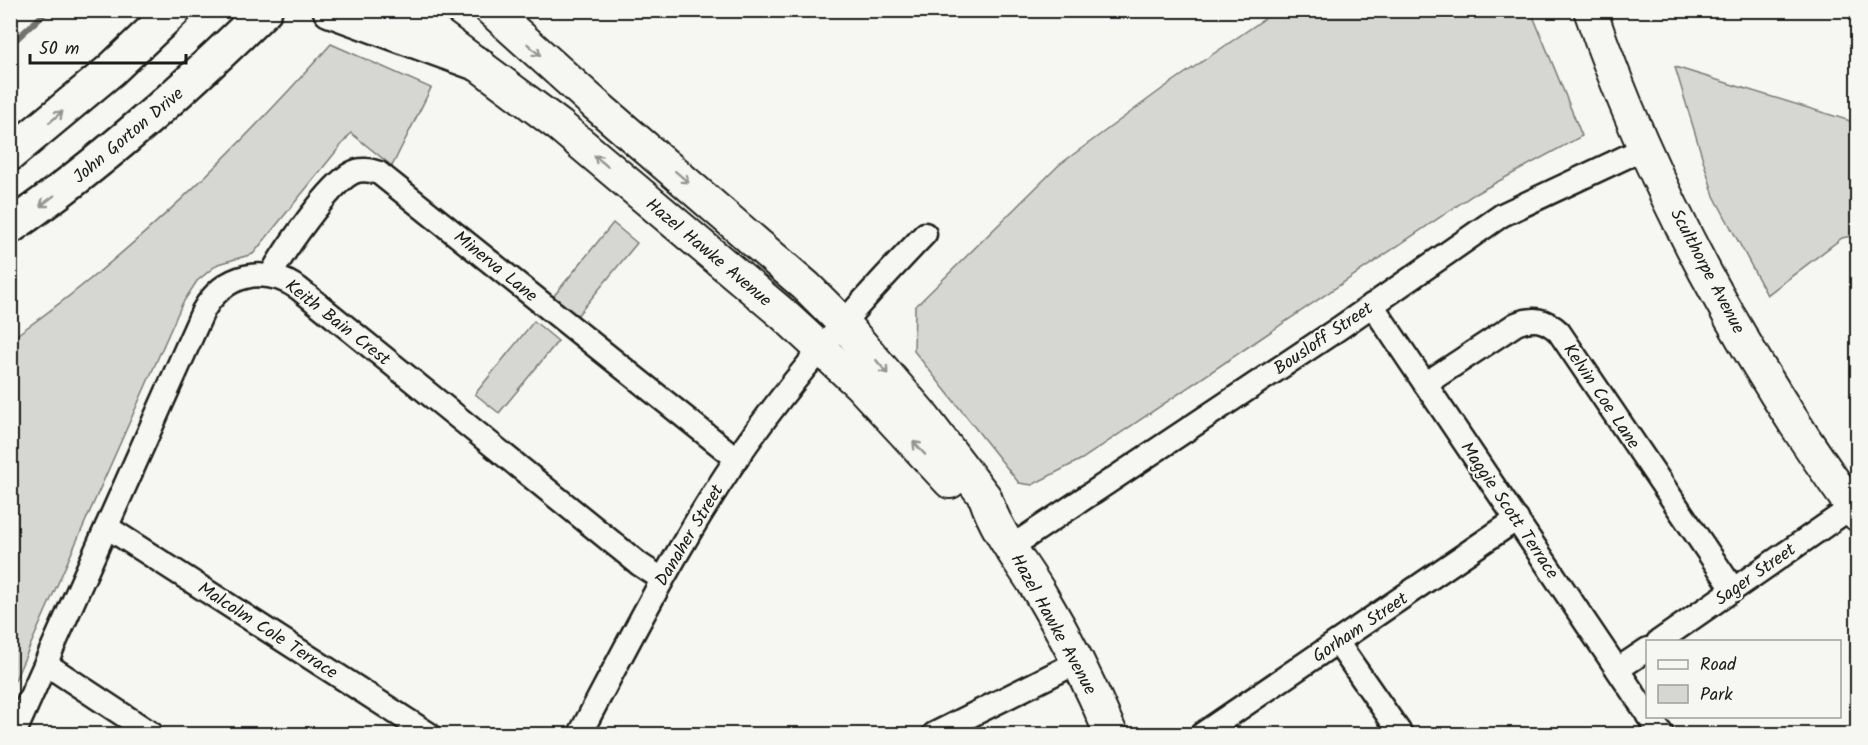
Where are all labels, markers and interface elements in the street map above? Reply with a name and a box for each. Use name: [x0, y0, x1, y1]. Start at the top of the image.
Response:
scale bar: [30, 27, 186, 65]
text: 50 m: [39, 35, 79, 64]
one-way arrow: [527, 43, 542, 58]
street label: John Gorton Drive: [67, 81, 191, 191]
one-way arrow: [48, 110, 63, 124]
one-way arrow: [594, 154, 609, 168]
one-way arrow: [674, 171, 690, 184]
street label: Hazel Hawke Avenue: [638, 191, 778, 315]
one-way arrow: [39, 194, 55, 207]
street label: Sculthorpe Avenue: [1661, 204, 1752, 340]
street label: Minerva Lane: [447, 224, 544, 310]
street label: Keith Bain Crest: [278, 273, 397, 374]
street label: Bousloff Street: [1268, 295, 1380, 383]
street label: Kelvin Coe Lane: [1555, 338, 1647, 456]
one-way arrow: [875, 359, 888, 375]
street label: Maggie Scott Terrace: [1452, 436, 1566, 585]
one-way arrow: [912, 441, 926, 456]
street label: Danaher Street: [648, 478, 733, 592]
street label: Sager Street: [1709, 536, 1803, 614]
street label: Hazel Hawke Avenue: [1002, 549, 1104, 701]
street label: Malcolm Cole Terrace: [191, 575, 343, 688]
street label: Gorham Street: [1307, 585, 1416, 671]
legend: [1646, 640, 1841, 718]
text: Road: [1700, 651, 1737, 680]
text: Park: [1700, 681, 1733, 710]

